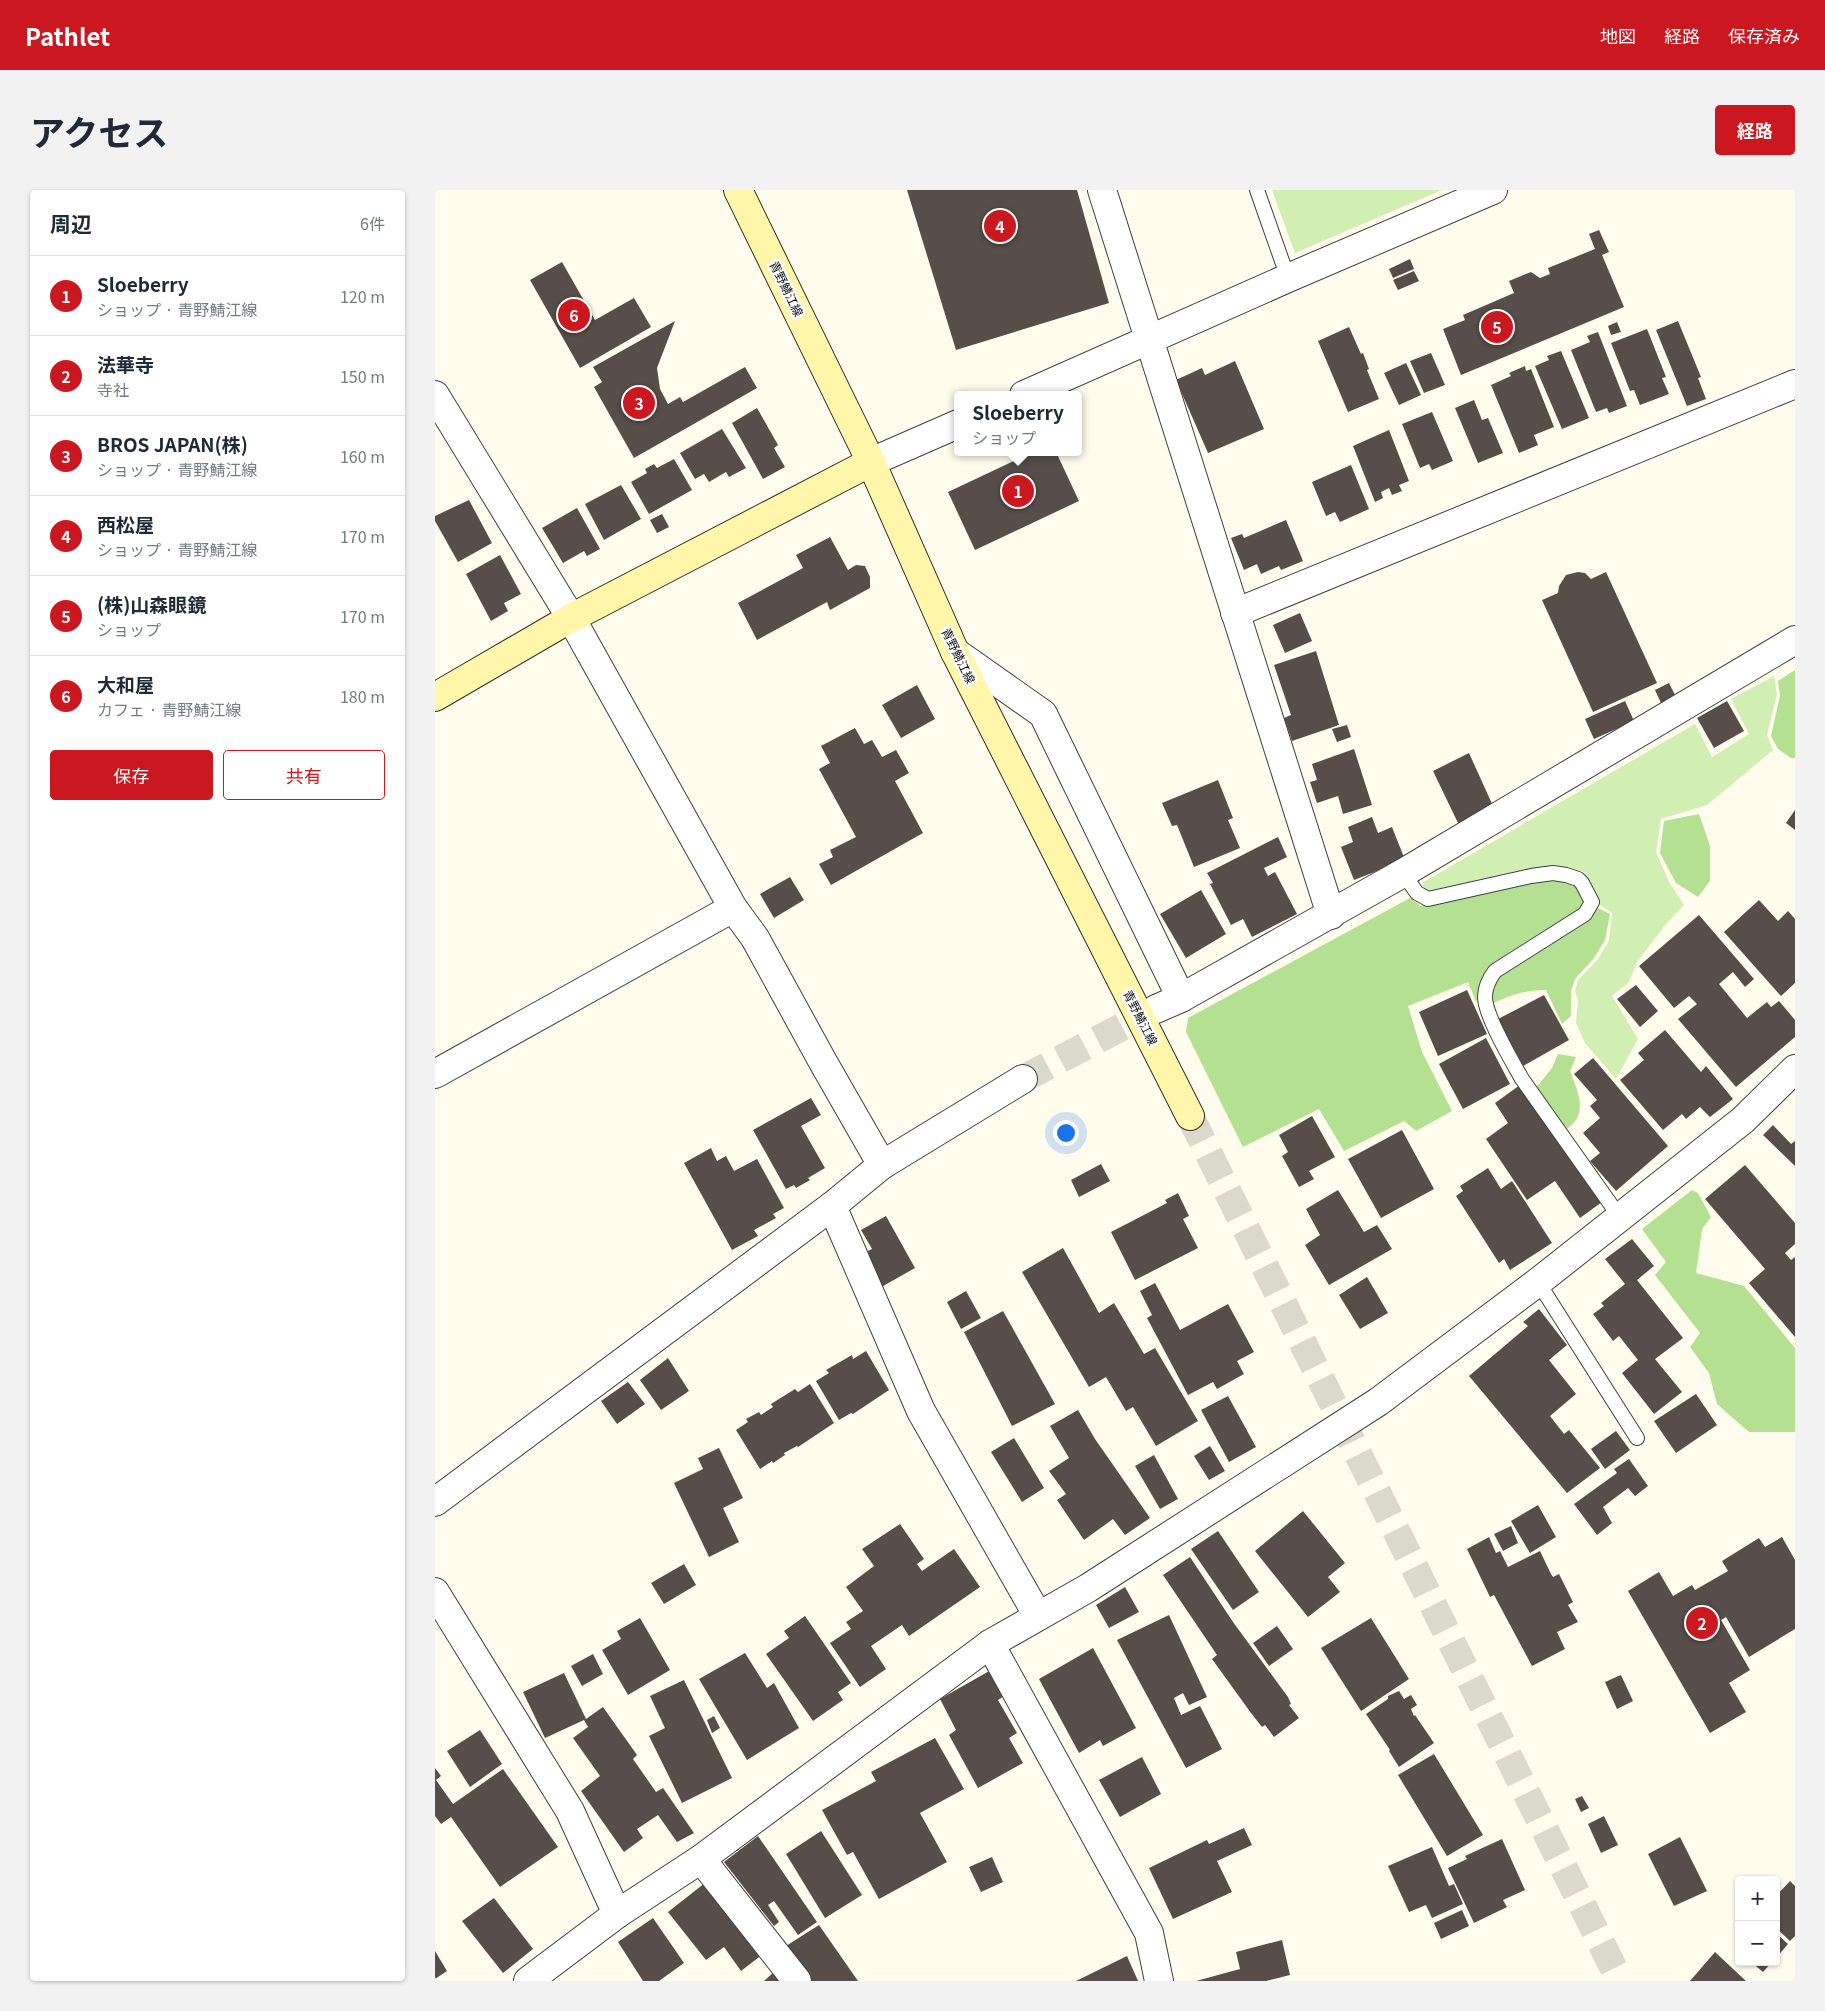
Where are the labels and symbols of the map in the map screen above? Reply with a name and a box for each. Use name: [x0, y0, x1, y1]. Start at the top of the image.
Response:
pin: 4: [984, 207, 1016, 245]
street label: 青野鯖江線: [767, 258, 808, 319]
pin: 6: [558, 296, 590, 334]
pin: 5: [1481, 308, 1513, 346]
pin: 3: [623, 384, 655, 422]
pin: 1: [1002, 472, 1034, 510]
street label: 青野鯖江線: [939, 625, 980, 686]
street label: 青野鯖江線: [1120, 987, 1163, 1048]
your location: [1053, 1120, 1079, 1146]
pin: 2: [1686, 1604, 1718, 1642]

